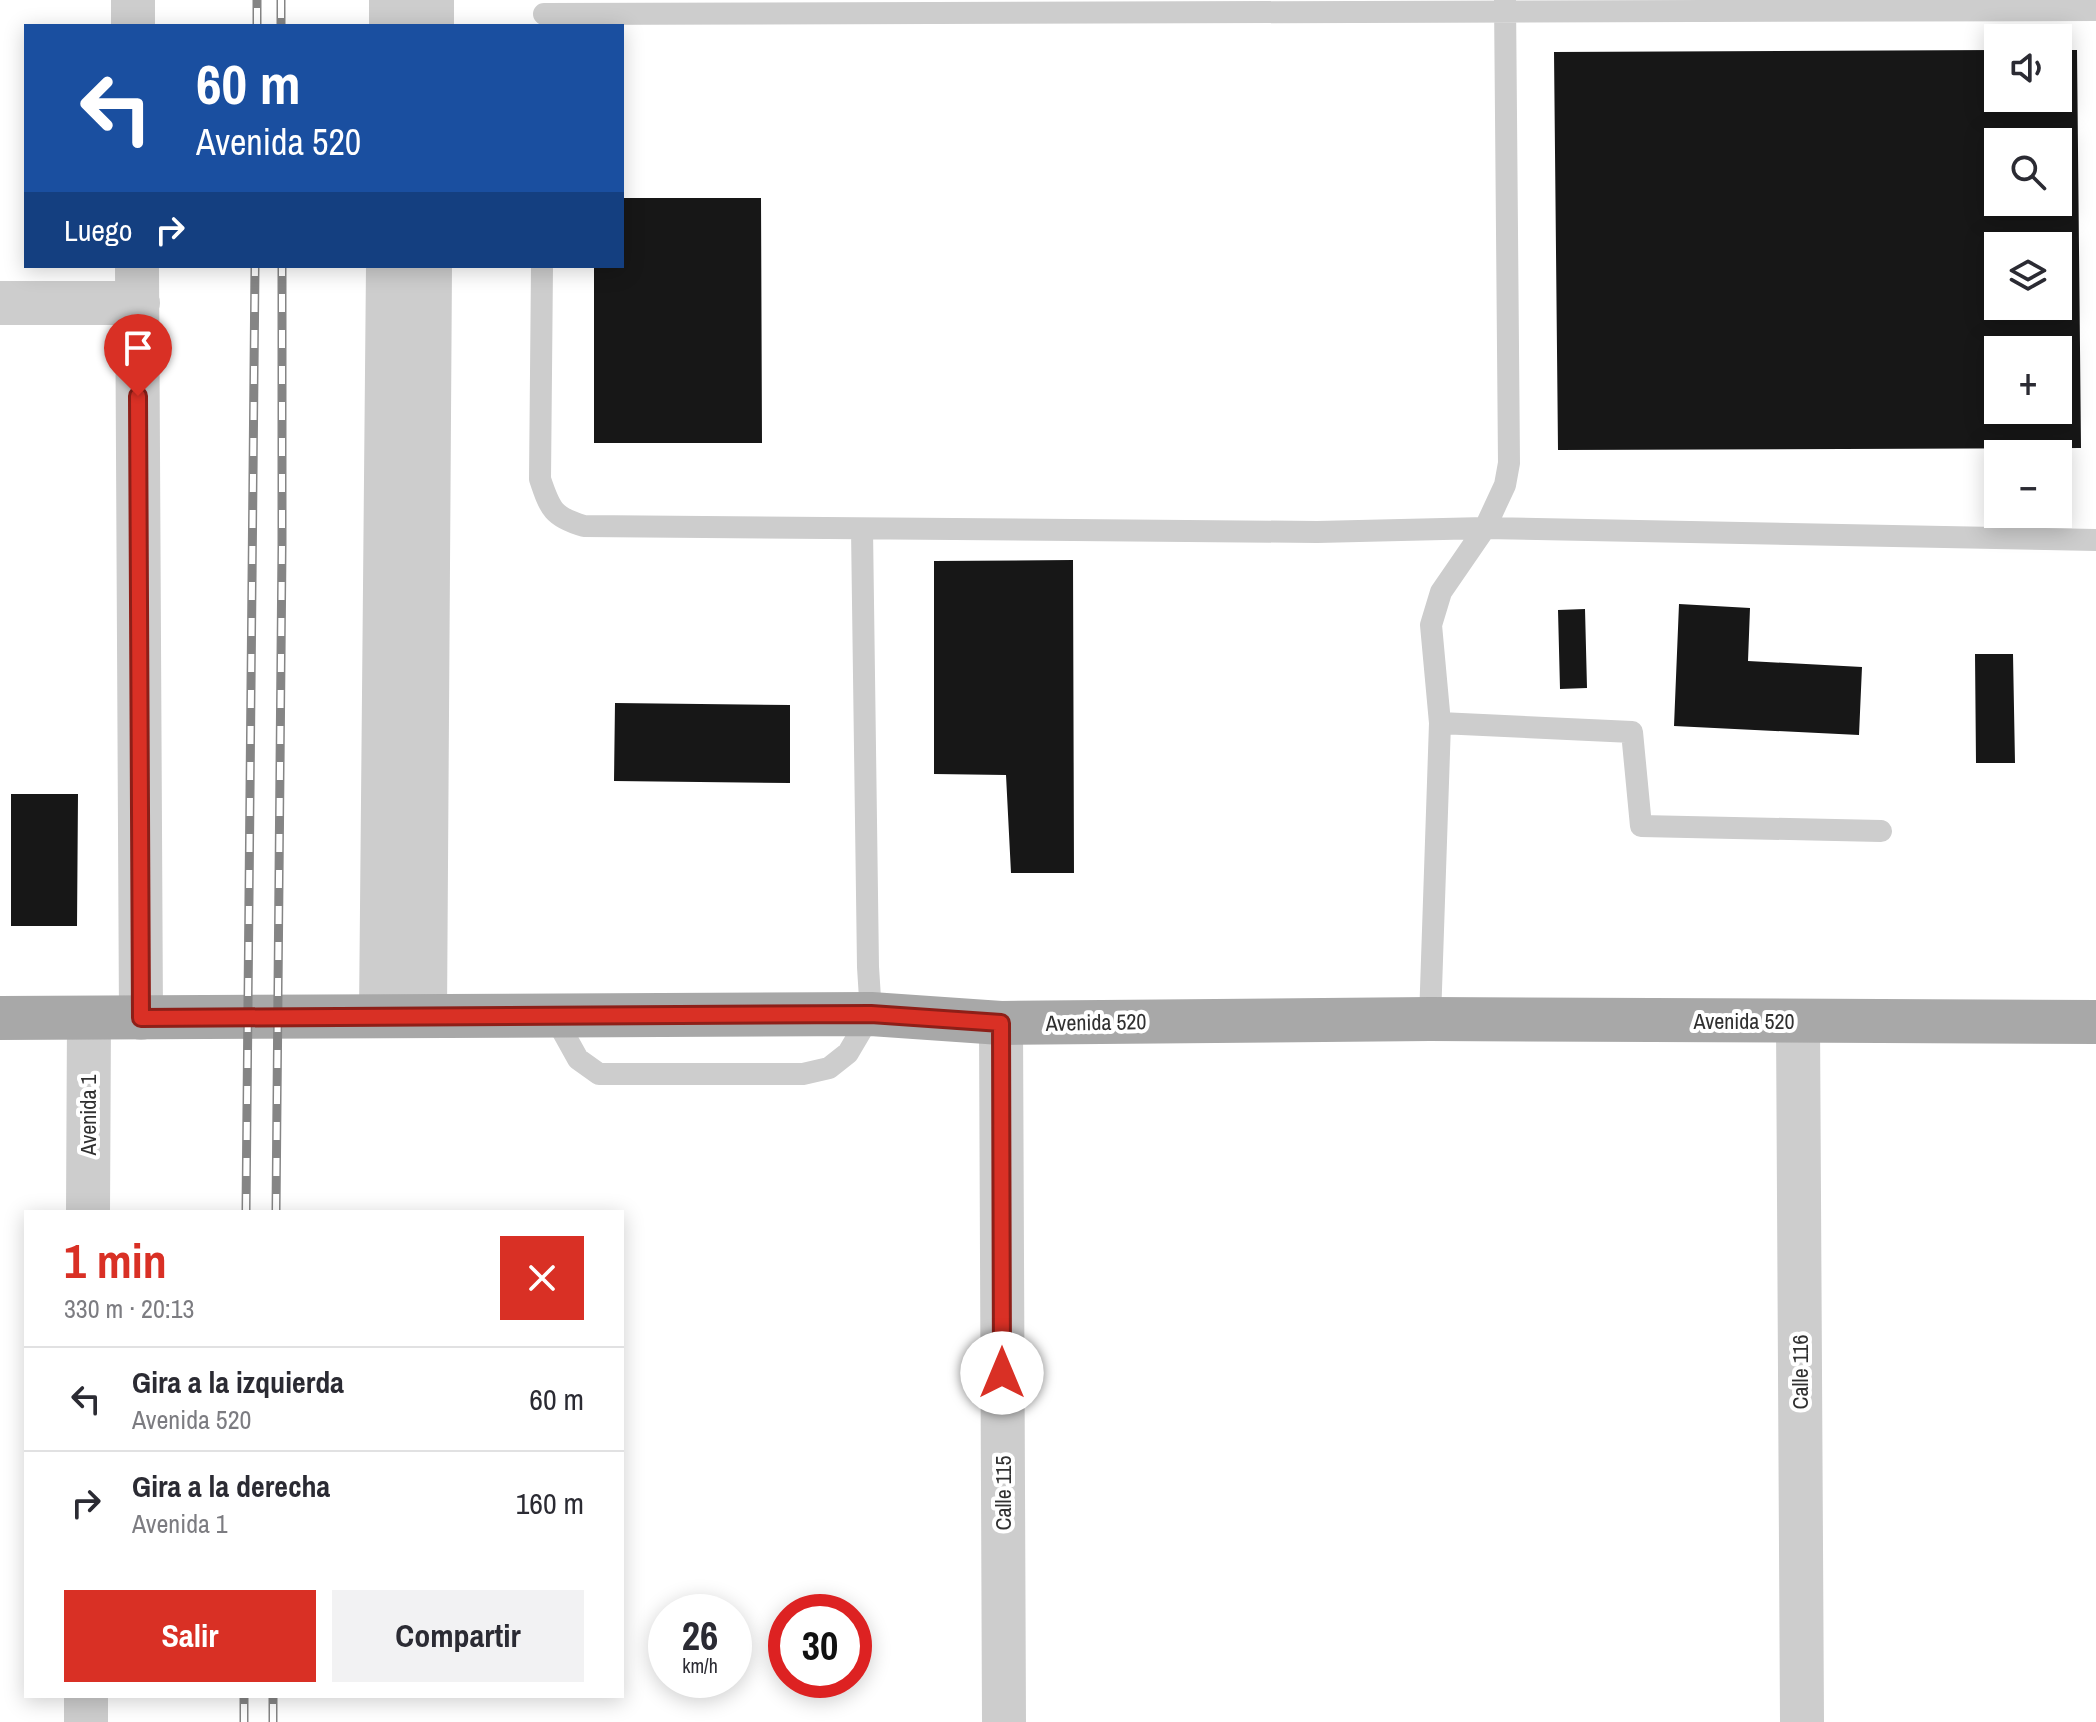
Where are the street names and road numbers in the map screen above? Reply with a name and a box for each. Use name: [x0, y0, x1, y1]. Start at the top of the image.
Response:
street label: Avenida 520: [1044, 1006, 1147, 1038]
street label: Avenida 520: [1692, 1006, 1795, 1036]
street label: Avenida 1: [73, 1075, 103, 1156]
street label: Calle 116: [1785, 1335, 1815, 1409]
street label: Calle 115: [988, 1456, 1018, 1530]

